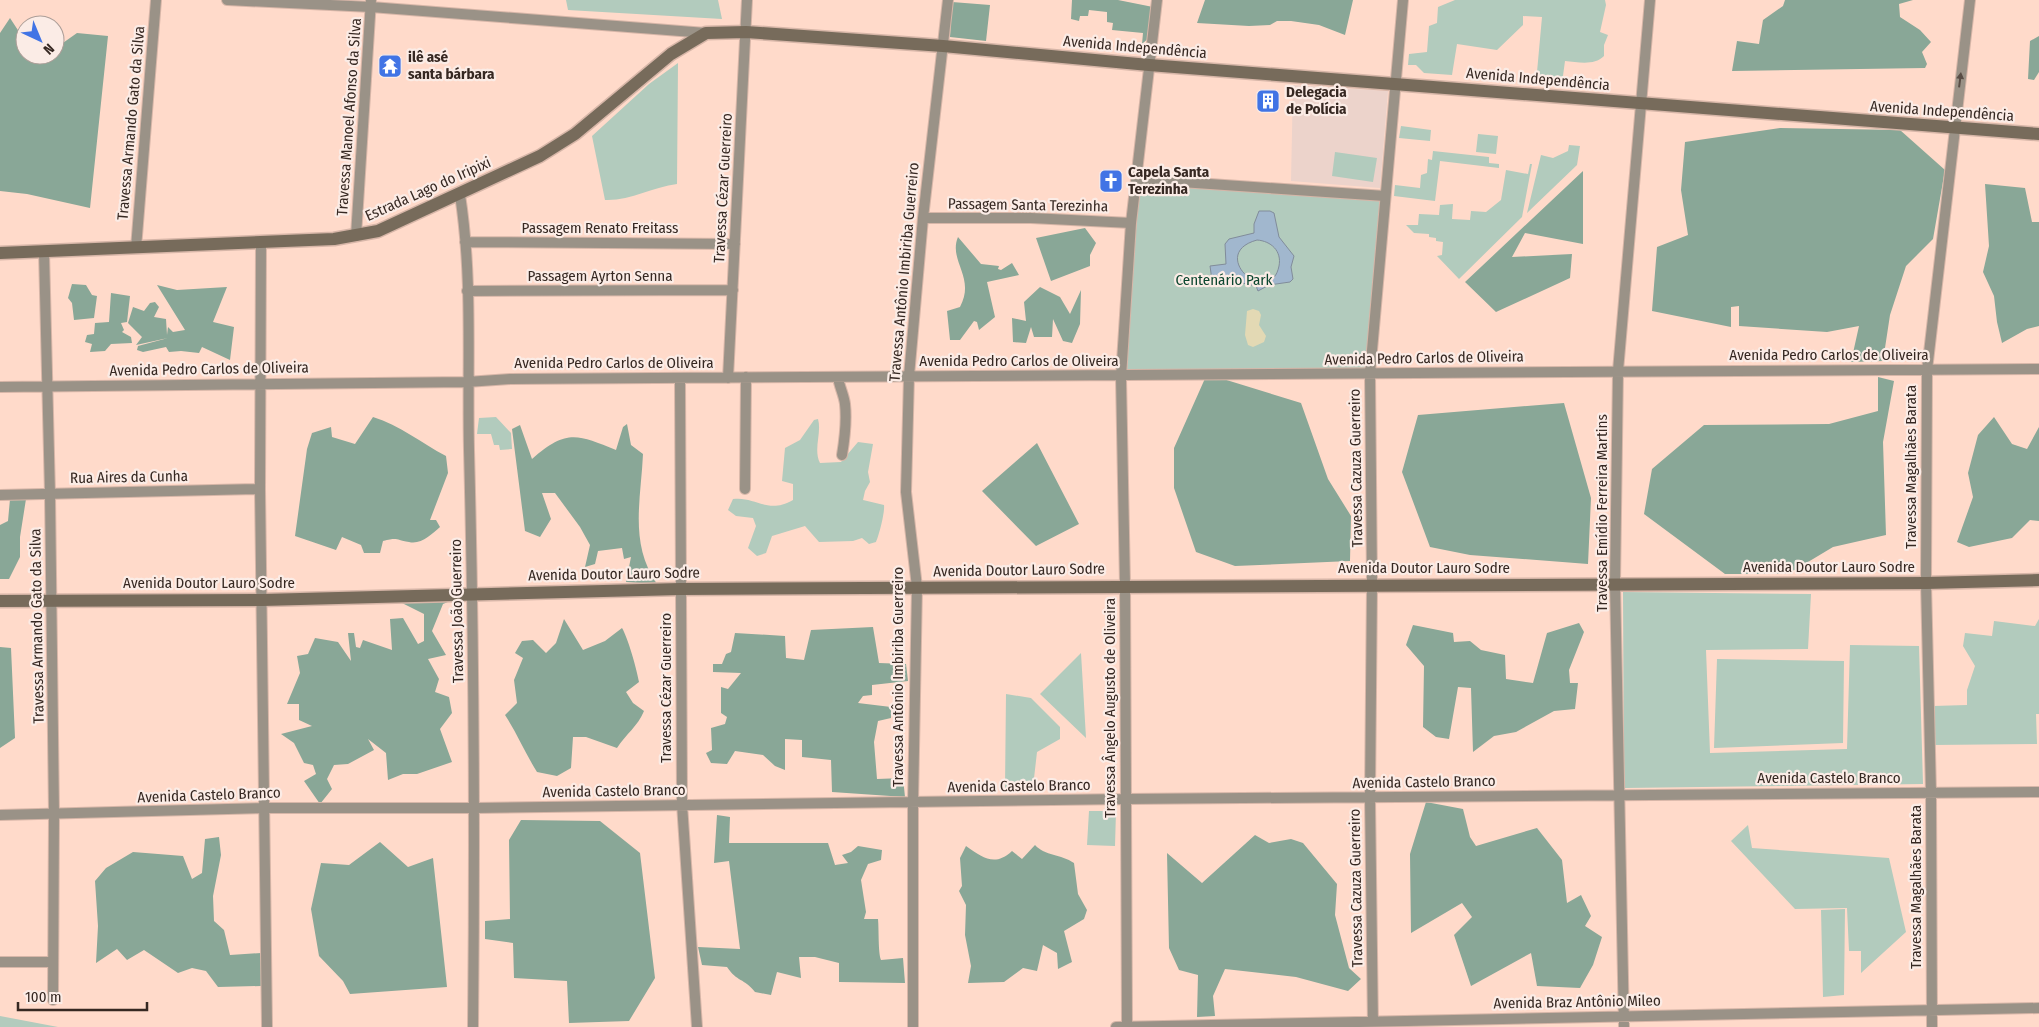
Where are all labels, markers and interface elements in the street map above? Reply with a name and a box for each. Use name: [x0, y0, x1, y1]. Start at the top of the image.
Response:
north arrow: [15, 15, 65, 65]
street label: Travessa Manoel Afonso da Silva: [333, 17, 365, 217]
street label: Travessa Armando Gato da Silva: [114, 25, 148, 221]
street label: Avenida Independência: [1062, 32, 1208, 62]
text: N: [40, 40, 58, 58]
place label: ilê asé santa bárbara: [408, 48, 495, 83]
temple icon: ilê asé santa bárbara: [377, 53, 403, 79]
street label: Avenida Independência: [1465, 64, 1611, 94]
one-way arrow: [1956, 72, 1964, 88]
place label: Delegacia de Polícia: [1286, 83, 1347, 118]
building icon: Delegacia de Polícia: [1255, 88, 1281, 114]
street label: Avenida Independência: [1870, 97, 2014, 125]
street label: Travessa Cézar Guerreiro: [710, 112, 736, 263]
street label: Estrada Lago do Iripixi: [362, 153, 494, 225]
street label: Travessa Antônio Imbiriba Guerreiro: [885, 161, 923, 382]
place label: Capela Santa Terezinha: [1128, 163, 1210, 198]
church icon: Capela Santa Terezinha: [1098, 168, 1124, 194]
street label: Passagem Santa Terezinha: [948, 195, 1108, 215]
street label: Passagem Renato Freitass: [522, 219, 678, 237]
street label: Passagem Ayrton Senna: [527, 267, 673, 285]
park label: Centenário Park: [1175, 271, 1273, 289]
street label: Avenida Pedro Carlos de Oliveira: [1729, 346, 1929, 364]
street label: Avenida Pedro Carlos de Oliveira: [1324, 347, 1524, 369]
street label: Avenida Pedro Carlos de Oliveira: [919, 352, 1119, 370]
street label: Avenida Pedro Carlos de Oliveira: [514, 354, 714, 372]
street label: Avenida Pedro Carlos de Oliveira: [109, 358, 309, 380]
street label: Travessa Magalhães Barata: [1902, 385, 1920, 549]
street label: Travessa Cazuza Guerreiro: [1346, 388, 1366, 548]
street label: Travessa Emídio Ferreira Martins: [1593, 414, 1611, 612]
street label: Rua Aires da Cunha: [70, 467, 188, 487]
street label: Travessa Armando Gato da Silva: [26, 528, 48, 724]
street label: Travessa João Guerreiro: [447, 539, 467, 683]
street label: Avenida Doutor Lauro Sodre: [1743, 558, 1915, 576]
street label: Avenida Doutor Lauro Sodre: [1338, 559, 1510, 577]
street label: Avenida Doutor Lauro Sodre: [933, 560, 1105, 580]
street label: Avenida Doutor Lauro Sodre: [528, 564, 700, 584]
street label: Travessa Antônio Imbiriba Guerreiro: [889, 567, 907, 787]
street label: Avenida Doutor Lauro Sodre: [123, 574, 295, 592]
street label: Travessa Ângelo Augusto de Oliveira: [1101, 598, 1119, 818]
street label: Travessa Cézar Guerreiro: [657, 613, 675, 763]
street label: Avenida Castelo Branco: [1757, 769, 1901, 787]
street label: Avenida Castelo Branco: [1352, 772, 1496, 792]
street label: Avenida Castelo Branco: [947, 776, 1091, 796]
street label: Avenida Castelo Branco: [542, 781, 686, 801]
street label: Avenida Castelo Branco: [137, 784, 281, 806]
street label: Travessa Magalhães Barata: [1907, 805, 1925, 969]
street label: Travessa Cazuza Guerreiro: [1346, 808, 1366, 968]
scale bar: [18, 980, 146, 1012]
text: 100 m: [25, 988, 62, 1006]
street label: Avenida Braz Antônio Mileo: [1493, 992, 1661, 1012]

